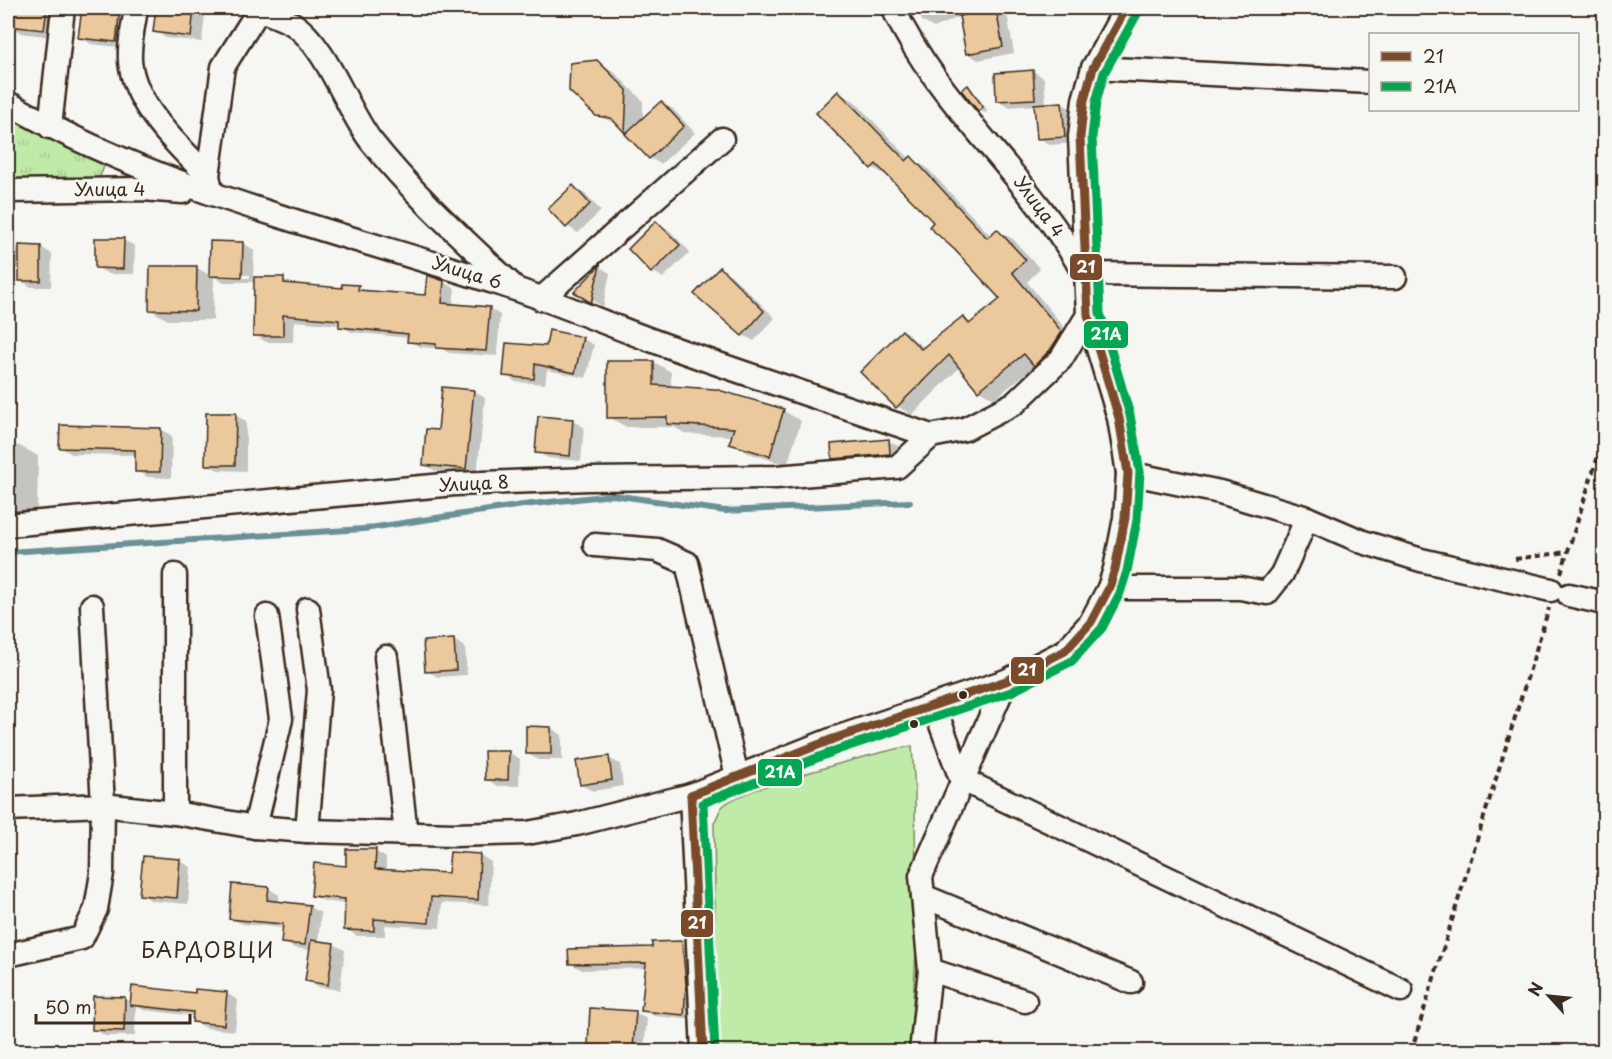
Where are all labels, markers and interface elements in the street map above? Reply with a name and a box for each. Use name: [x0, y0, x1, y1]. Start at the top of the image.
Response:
legend: [1369, 33, 1579, 111]
text: 21: [1423, 42, 1444, 69]
text: 21A: [1423, 72, 1457, 99]
street label: Улица 4: [1008, 170, 1072, 242]
street label: Улица 4: [75, 175, 145, 202]
street label: Улица 6: [429, 248, 506, 295]
line badge: 21: [1069, 253, 1103, 281]
text: 21: [1077, 254, 1096, 278]
line badge: 21A: [1083, 320, 1129, 349]
text: 21A: [1091, 321, 1121, 345]
street label: Улица 8: [438, 467, 510, 498]
line badge: 21: [1010, 656, 1045, 685]
text: 21: [1018, 657, 1037, 681]
unlabelled marker: [957, 689, 969, 701]
unlabelled marker: [908, 718, 920, 730]
line badge: 21A: [757, 758, 803, 787]
text: 21A: [765, 759, 795, 783]
line badge: 21: [680, 909, 714, 938]
text: 21: [688, 910, 707, 934]
district label: БАРДОВЦИ: [141, 933, 275, 965]
north arrow: [1519, 966, 1579, 1026]
text: N: [1521, 978, 1548, 1000]
scale bar: [36, 987, 190, 1025]
text: 50 m: [45, 993, 92, 1020]

